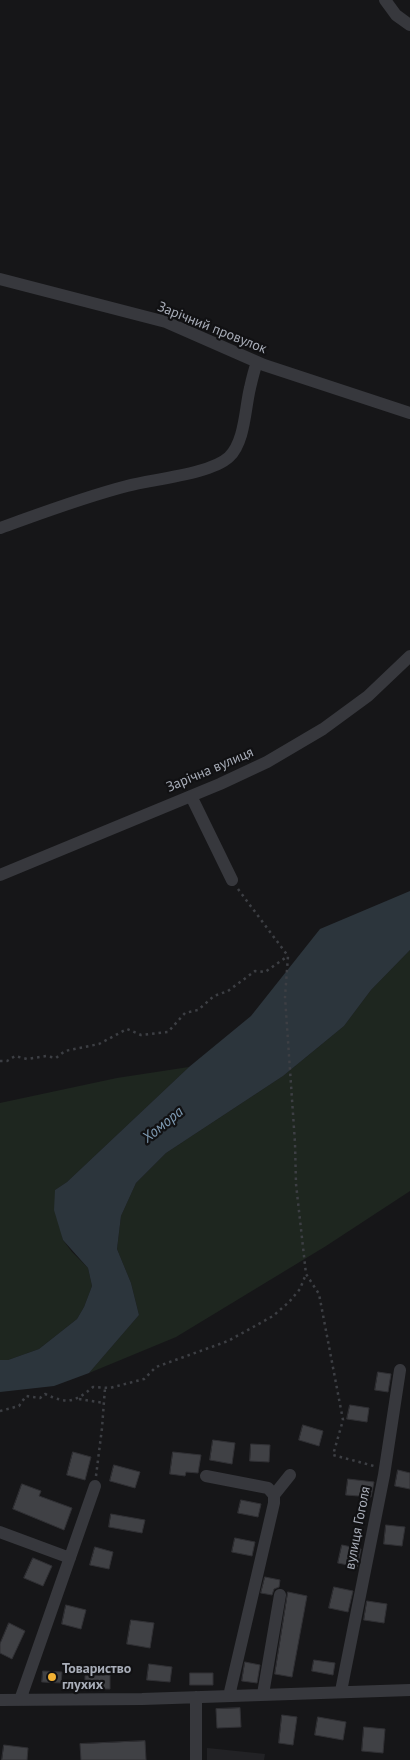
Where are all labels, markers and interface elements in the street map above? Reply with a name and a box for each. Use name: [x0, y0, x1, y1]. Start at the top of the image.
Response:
street label: Зарічний провулок: [155, 298, 269, 358]
street label: Зарічна вулиця: [164, 744, 256, 796]
water label: Хомора: [139, 1103, 187, 1147]
street label: вулиця Гоголя: [342, 1485, 374, 1571]
place label: Товариство глухих: [62, 1661, 131, 1694]
marker: Товариство глухих: [46, 1671, 58, 1683]

